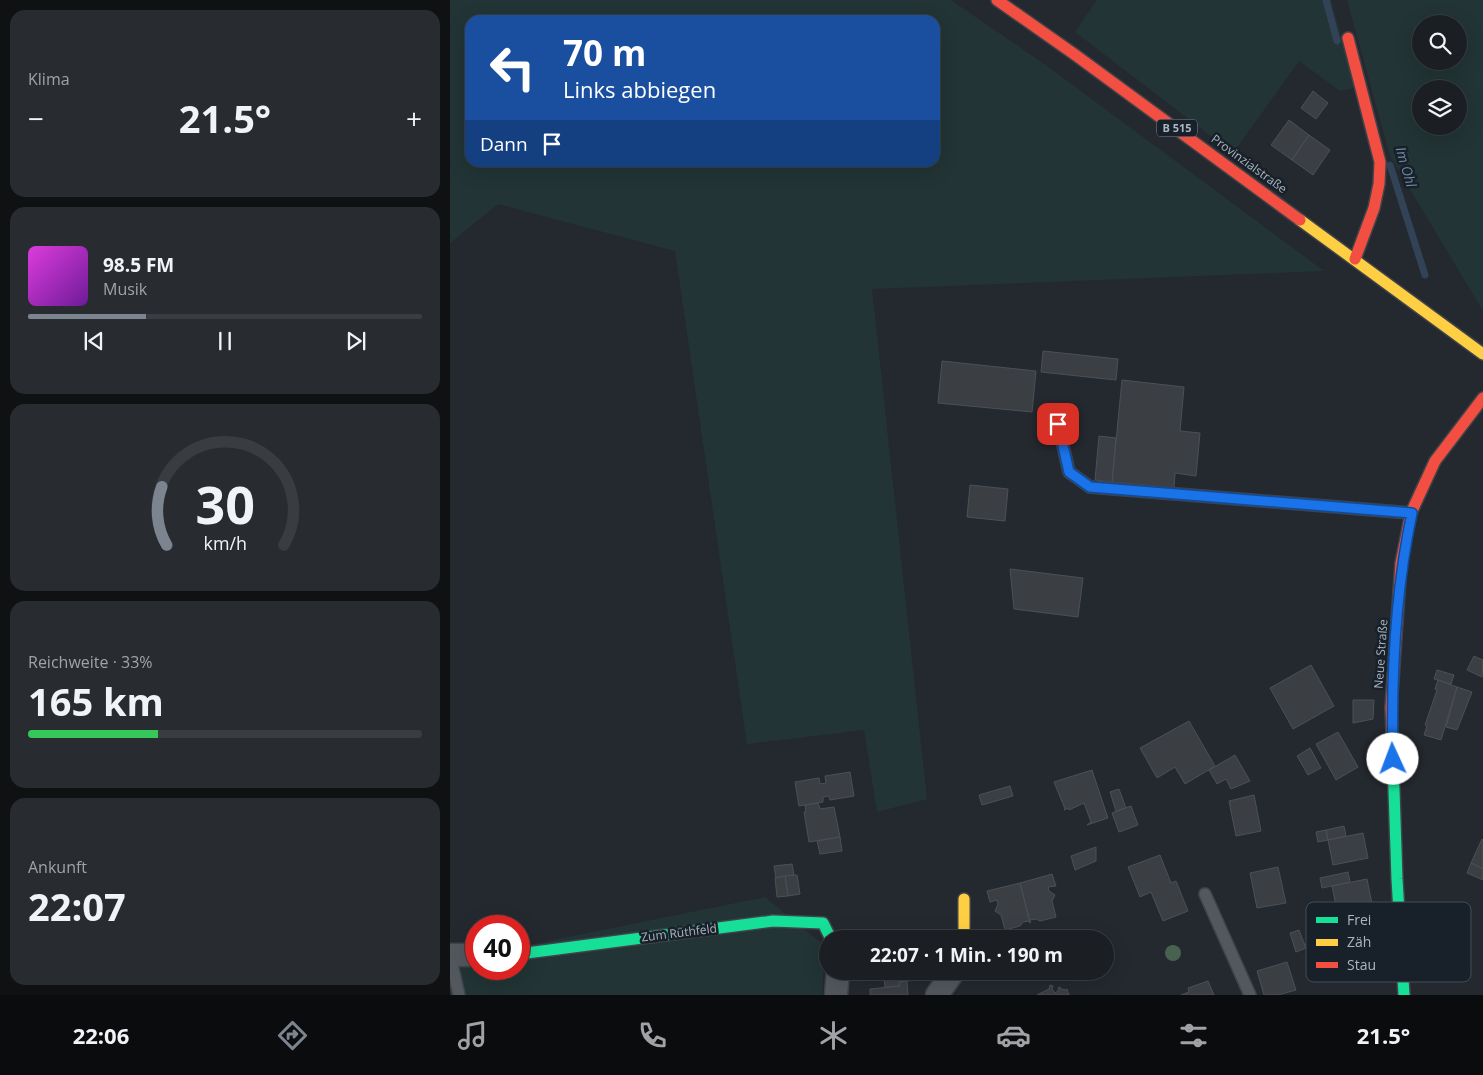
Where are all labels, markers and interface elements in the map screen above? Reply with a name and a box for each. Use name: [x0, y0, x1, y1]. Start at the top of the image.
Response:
map controls: [1412, 15, 1467, 135]
button: search: [1412, 15, 1467, 70]
text: 70 m: [563, 29, 646, 76]
icon: left: [480, 35, 545, 100]
text: Klima: [28, 68, 70, 90]
text: Links abbiegen: [563, 74, 716, 104]
button: layers: [1412, 80, 1467, 135]
text: 21.5°: [179, 92, 271, 144]
text: −: [28, 99, 44, 137]
text: +: [406, 99, 422, 137]
road number: B 515: [1157, 120, 1197, 136]
icon: arrive: [538, 130, 566, 158]
street label: Provinzialstraße: [1208, 130, 1291, 197]
text: Dann: [480, 131, 528, 157]
water label: Im Ohl: [1392, 144, 1421, 190]
text: 98.5 FM: [103, 252, 174, 278]
text: Musik: [103, 278, 147, 300]
icon: previous: [80, 327, 108, 355]
icon: pause: [211, 327, 239, 355]
icon: next: [342, 327, 370, 355]
pin: [1037, 403, 1079, 445]
icon: arrive: [1044, 410, 1072, 438]
text: 30: [195, 468, 255, 539]
text: km/h: [203, 531, 247, 555]
street label: Neue Straße: [1370, 618, 1391, 689]
text: Reichweite · 33%: [28, 651, 153, 673]
text: 165 km: [28, 675, 164, 727]
position arrow: [1366, 732, 1418, 784]
text: Ankunft: [28, 856, 87, 878]
text: 22:07: [28, 880, 126, 932]
legend: [1306, 902, 1471, 982]
text: Frei: [1347, 910, 1371, 929]
speed limit sign: 40: [465, 915, 530, 980]
street label: Zum Rüthfeld: [640, 919, 718, 946]
text: Zäh: [1347, 932, 1371, 951]
text: 22:07 · 1 Min. · 190 m: [870, 942, 1063, 968]
text: Stau: [1347, 955, 1376, 974]
icon: directions: [275, 1018, 310, 1053]
icon: music: [455, 1018, 490, 1053]
icon: phone: [635, 1018, 670, 1053]
icon: climate: [816, 1018, 851, 1053]
icon: car: [996, 1018, 1031, 1053]
icon: filters: [1176, 1018, 1211, 1053]
text: 22:06: [73, 1020, 129, 1050]
text: 21.5°: [1357, 1020, 1410, 1050]

